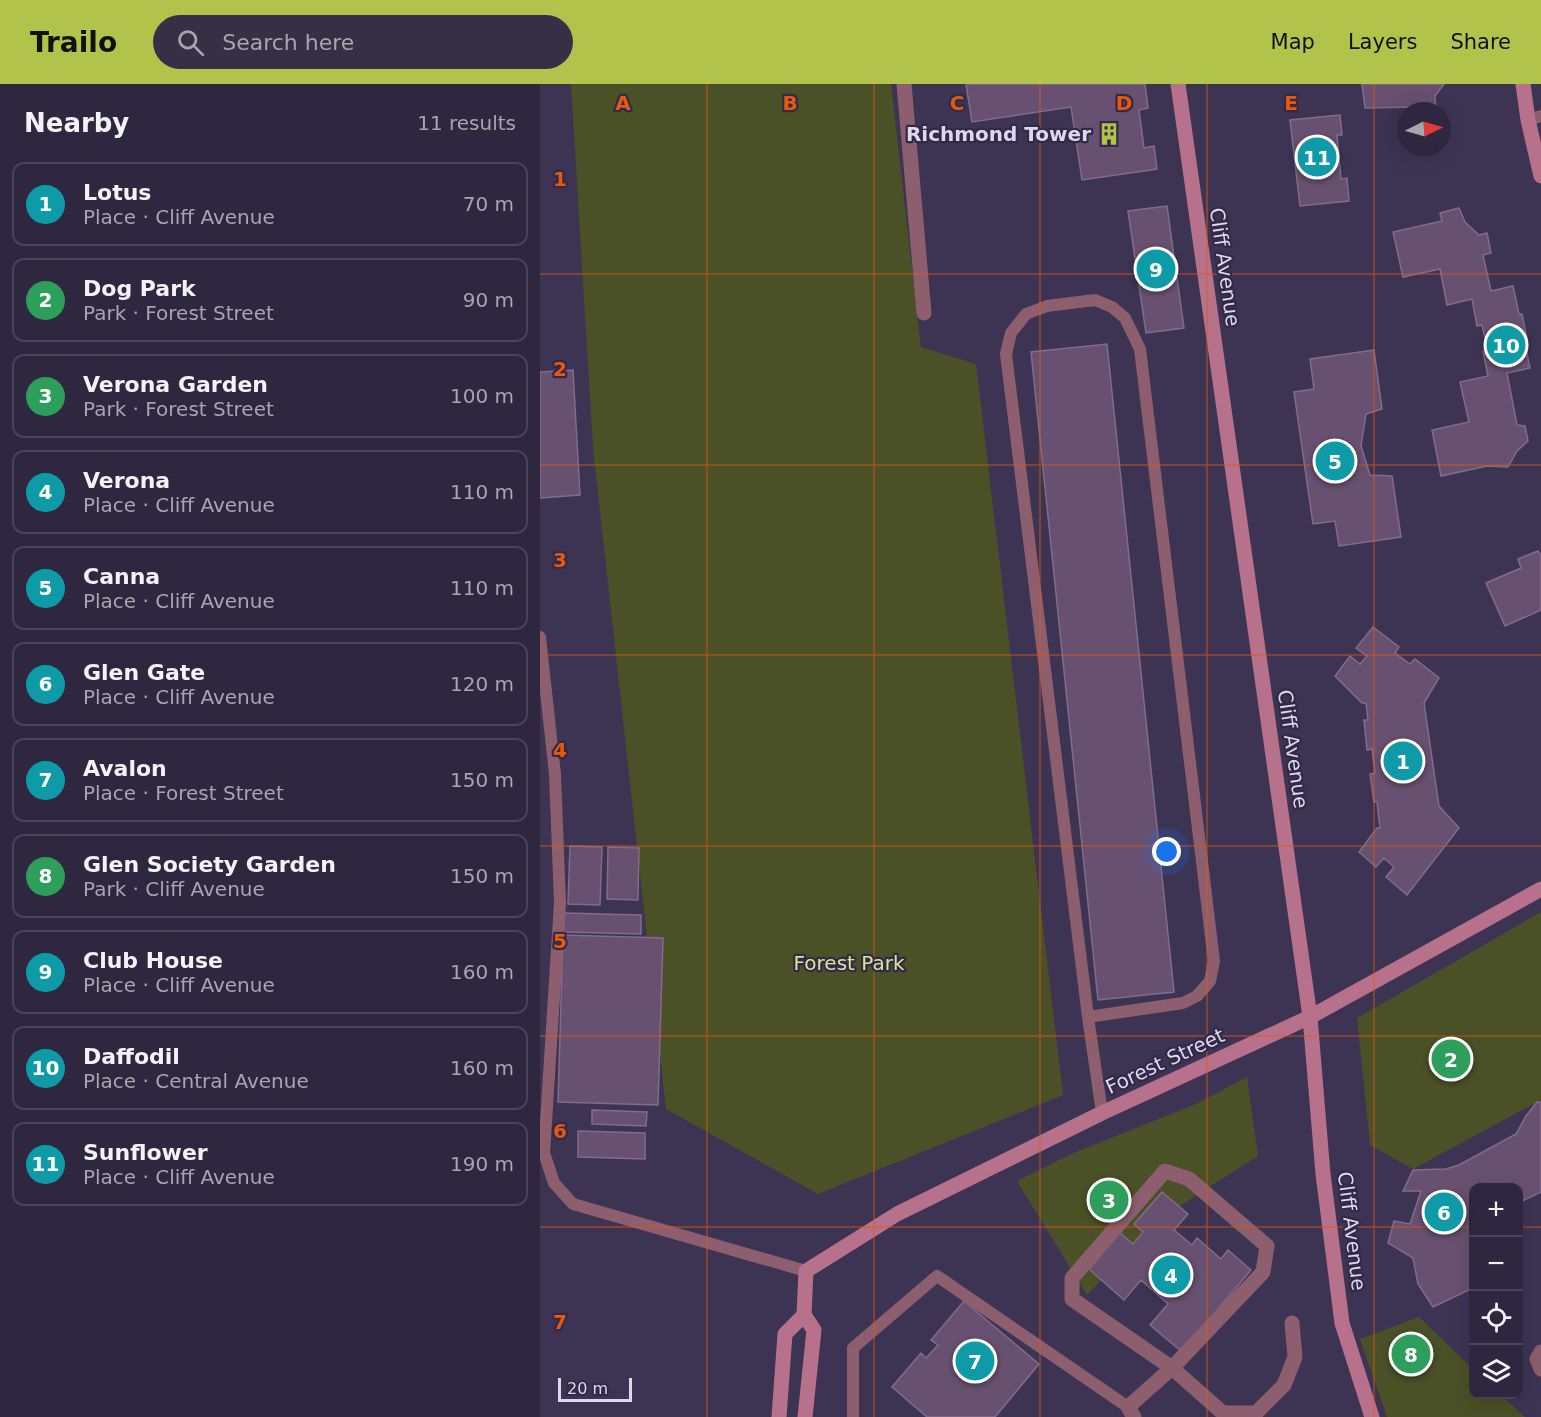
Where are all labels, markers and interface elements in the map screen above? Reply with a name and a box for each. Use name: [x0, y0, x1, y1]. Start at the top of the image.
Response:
search box: [153, 15, 573, 69]
text: Trailo: [30, 26, 117, 59]
icon: search: [174, 26, 207, 59]
text: Search here: [222, 30, 354, 55]
text: Map: [1271, 30, 1315, 54]
text: Layers: [1348, 30, 1417, 54]
text: Share: [1450, 30, 1511, 54]
text: A: [615, 91, 631, 115]
text: B: [782, 91, 798, 115]
text: C: [950, 91, 964, 115]
text: D: [1116, 91, 1132, 115]
text: E: [1284, 91, 1298, 115]
north arrow: [1397, 102, 1451, 156]
text: Nearby: [24, 108, 129, 138]
text: 11 results: [417, 111, 516, 135]
building icon: Richmond Tower: [1096, 121, 1122, 147]
place label: Richmond Tower: [906, 122, 1091, 146]
pin: 11: [1298, 134, 1336, 180]
text: 1: [553, 167, 567, 191]
text: Lotus: [83, 180, 151, 205]
text: 1: [39, 192, 52, 216]
text: 70 m: [463, 192, 514, 216]
text: Place · Cliff Avenue: [83, 205, 275, 229]
street label: Cliff Avenue: [1205, 206, 1245, 328]
pin: 9: [1136, 246, 1176, 291]
text: Dog Park: [83, 276, 196, 301]
text: 2: [39, 288, 52, 312]
text: 90 m: [463, 288, 514, 312]
text: Park · Forest Street: [83, 301, 274, 325]
pin: 10: [1486, 322, 1526, 368]
text: 2: [553, 357, 567, 381]
text: Verona Garden: [83, 372, 268, 397]
text: 3: [39, 384, 52, 408]
text: 100 m: [450, 384, 514, 408]
text: Park · Forest Street: [83, 397, 274, 421]
pin: 5: [1316, 438, 1354, 484]
text: Verona: [83, 468, 170, 493]
text: 4: [39, 480, 52, 504]
text: 110 m: [450, 480, 514, 504]
text: Place · Cliff Avenue: [83, 493, 275, 517]
text: 3: [553, 548, 567, 572]
text: Canna: [83, 564, 160, 589]
text: 5: [39, 576, 52, 600]
text: 110 m: [450, 576, 514, 600]
text: Place · Cliff Avenue: [83, 589, 275, 613]
text: Glen Gate: [83, 660, 205, 685]
text: 6: [39, 672, 52, 696]
text: 120 m: [450, 672, 514, 696]
text: Place · Cliff Avenue: [83, 685, 275, 709]
street label: Cliff Avenue: [1273, 688, 1313, 810]
text: 4: [553, 738, 567, 762]
pin: 1: [1384, 738, 1422, 784]
text: Avalon: [83, 756, 167, 781]
text: 7: [39, 768, 52, 792]
text: 150 m: [450, 768, 514, 792]
text: Place · Forest Street: [83, 781, 284, 805]
your location: [1152, 837, 1181, 866]
text: Glen Society Garden: [83, 852, 336, 877]
text: 8: [39, 864, 52, 888]
text: 150 m: [450, 864, 514, 888]
text: Park · Cliff Avenue: [83, 877, 265, 901]
text: 5: [553, 929, 567, 953]
text: Club House: [83, 948, 223, 973]
park label: Forest Park: [794, 951, 905, 975]
text: 9: [39, 960, 52, 984]
text: 160 m: [450, 960, 514, 984]
text: Place · Cliff Avenue: [83, 973, 275, 997]
street label: Forest Street: [1102, 1023, 1228, 1099]
pin: 2: [1432, 1036, 1470, 1082]
text: Daffodil: [83, 1044, 180, 1069]
text: 10: [32, 1056, 59, 1080]
text: 160 m: [450, 1056, 514, 1080]
text: Place · Central Avenue: [83, 1069, 309, 1093]
text: 6: [553, 1119, 567, 1143]
text: Sunflower: [83, 1140, 208, 1165]
text: 11: [32, 1152, 59, 1176]
text: 190 m: [450, 1152, 514, 1176]
text: Place · Cliff Avenue: [83, 1165, 275, 1189]
street label: Cliff Avenue: [1333, 1170, 1371, 1292]
pin: 3: [1090, 1178, 1128, 1222]
map controls: [1469, 1183, 1523, 1399]
button: +: [1469, 1183, 1523, 1237]
pin: 6: [1424, 1190, 1464, 1234]
button: −: [1469, 1237, 1523, 1291]
pin: 4: [1152, 1252, 1190, 1298]
button: locate: [1469, 1291, 1523, 1345]
text: 7: [553, 1310, 567, 1334]
pin: 8: [1392, 1332, 1430, 1376]
pin: 7: [956, 1338, 994, 1384]
button: layers: [1469, 1345, 1523, 1399]
scale bar: [558, 1375, 632, 1402]
text: 20 m: [567, 1379, 608, 1398]

